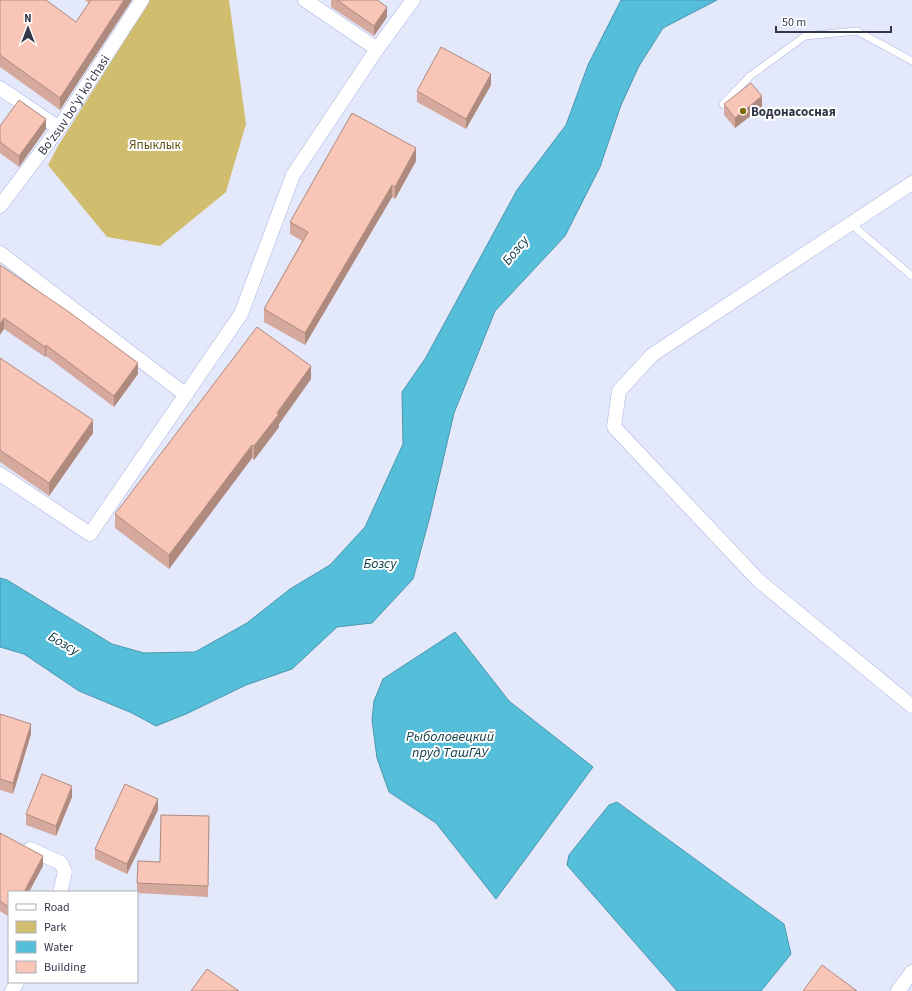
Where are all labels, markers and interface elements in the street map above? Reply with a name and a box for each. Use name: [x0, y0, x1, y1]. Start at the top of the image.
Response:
north arrow: [8, 8, 48, 48]
scale bar: [776, 8, 891, 34]
text: N: [24, 11, 32, 26]
text: 50 m: [782, 14, 806, 31]
street label: Bo'zsuv bo'yi ko'chasi: [34, 52, 114, 159]
place label: Водонасосная: [751, 103, 836, 121]
marker: Водонасосная: [738, 106, 748, 116]
park label: Япыклык: [129, 136, 182, 154]
water label: Бозсу: [498, 231, 534, 270]
water label: Бозсу: [363, 554, 397, 574]
water label: Бозсу: [44, 627, 83, 661]
water label: Рыболовецкий пруд ТашГАУ: [406, 727, 494, 763]
legend: [8, 891, 138, 983]
text: Road: [44, 899, 70, 916]
text: Park: [44, 919, 66, 936]
text: Water: [44, 939, 74, 956]
text: Building: [44, 959, 86, 976]

